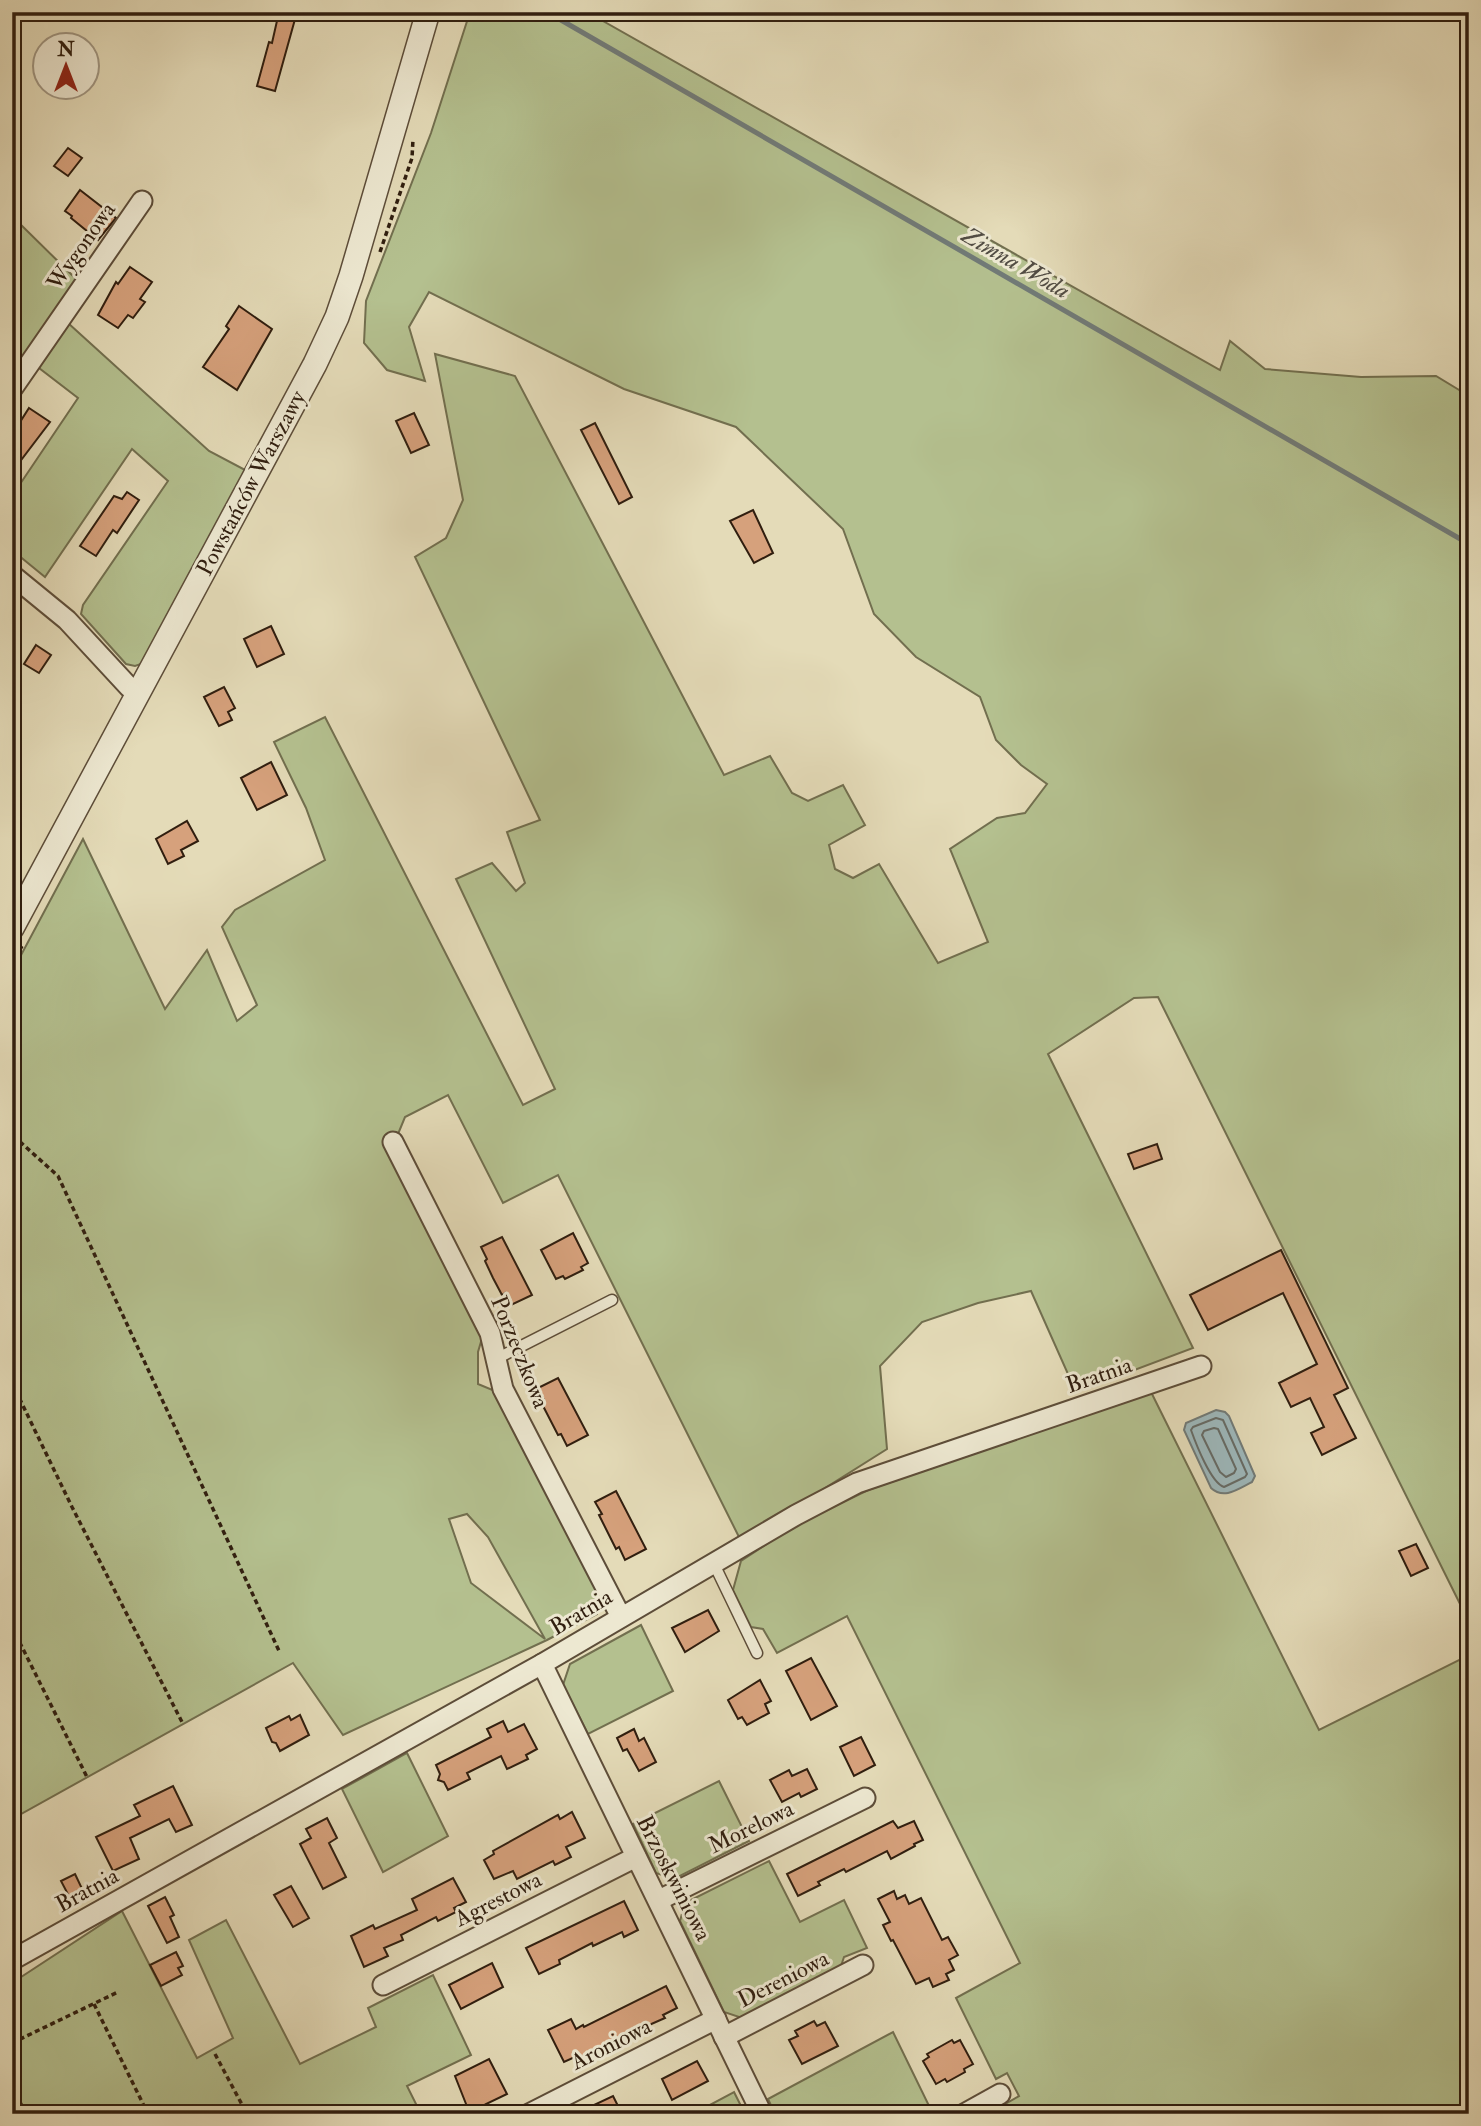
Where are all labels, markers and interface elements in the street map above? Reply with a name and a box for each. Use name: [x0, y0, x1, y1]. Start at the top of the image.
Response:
north arrow: [32, 32, 102, 102]
text: N: [56, 38, 75, 62]
street label: Wygonowa: [40, 196, 122, 296]
water label: Zimna Woda: [956, 219, 1075, 306]
street label: Powstańców Warszawy: [190, 385, 312, 581]
street label: Porzeczkowa: [484, 1292, 556, 1413]
street label: Bratnia: [1062, 1350, 1136, 1400]
street label: Bratnia: [544, 1582, 618, 1642]
street label: Morelowa: [704, 1794, 799, 1860]
street label: Brzoskwiniowa: [630, 1810, 718, 1946]
street label: Bratnia: [50, 1861, 124, 1919]
street label: Agrestowa: [449, 1865, 547, 1934]
street label: Dereniowa: [732, 1943, 834, 2014]
street label: Aroniowa: [565, 2011, 657, 2077]

